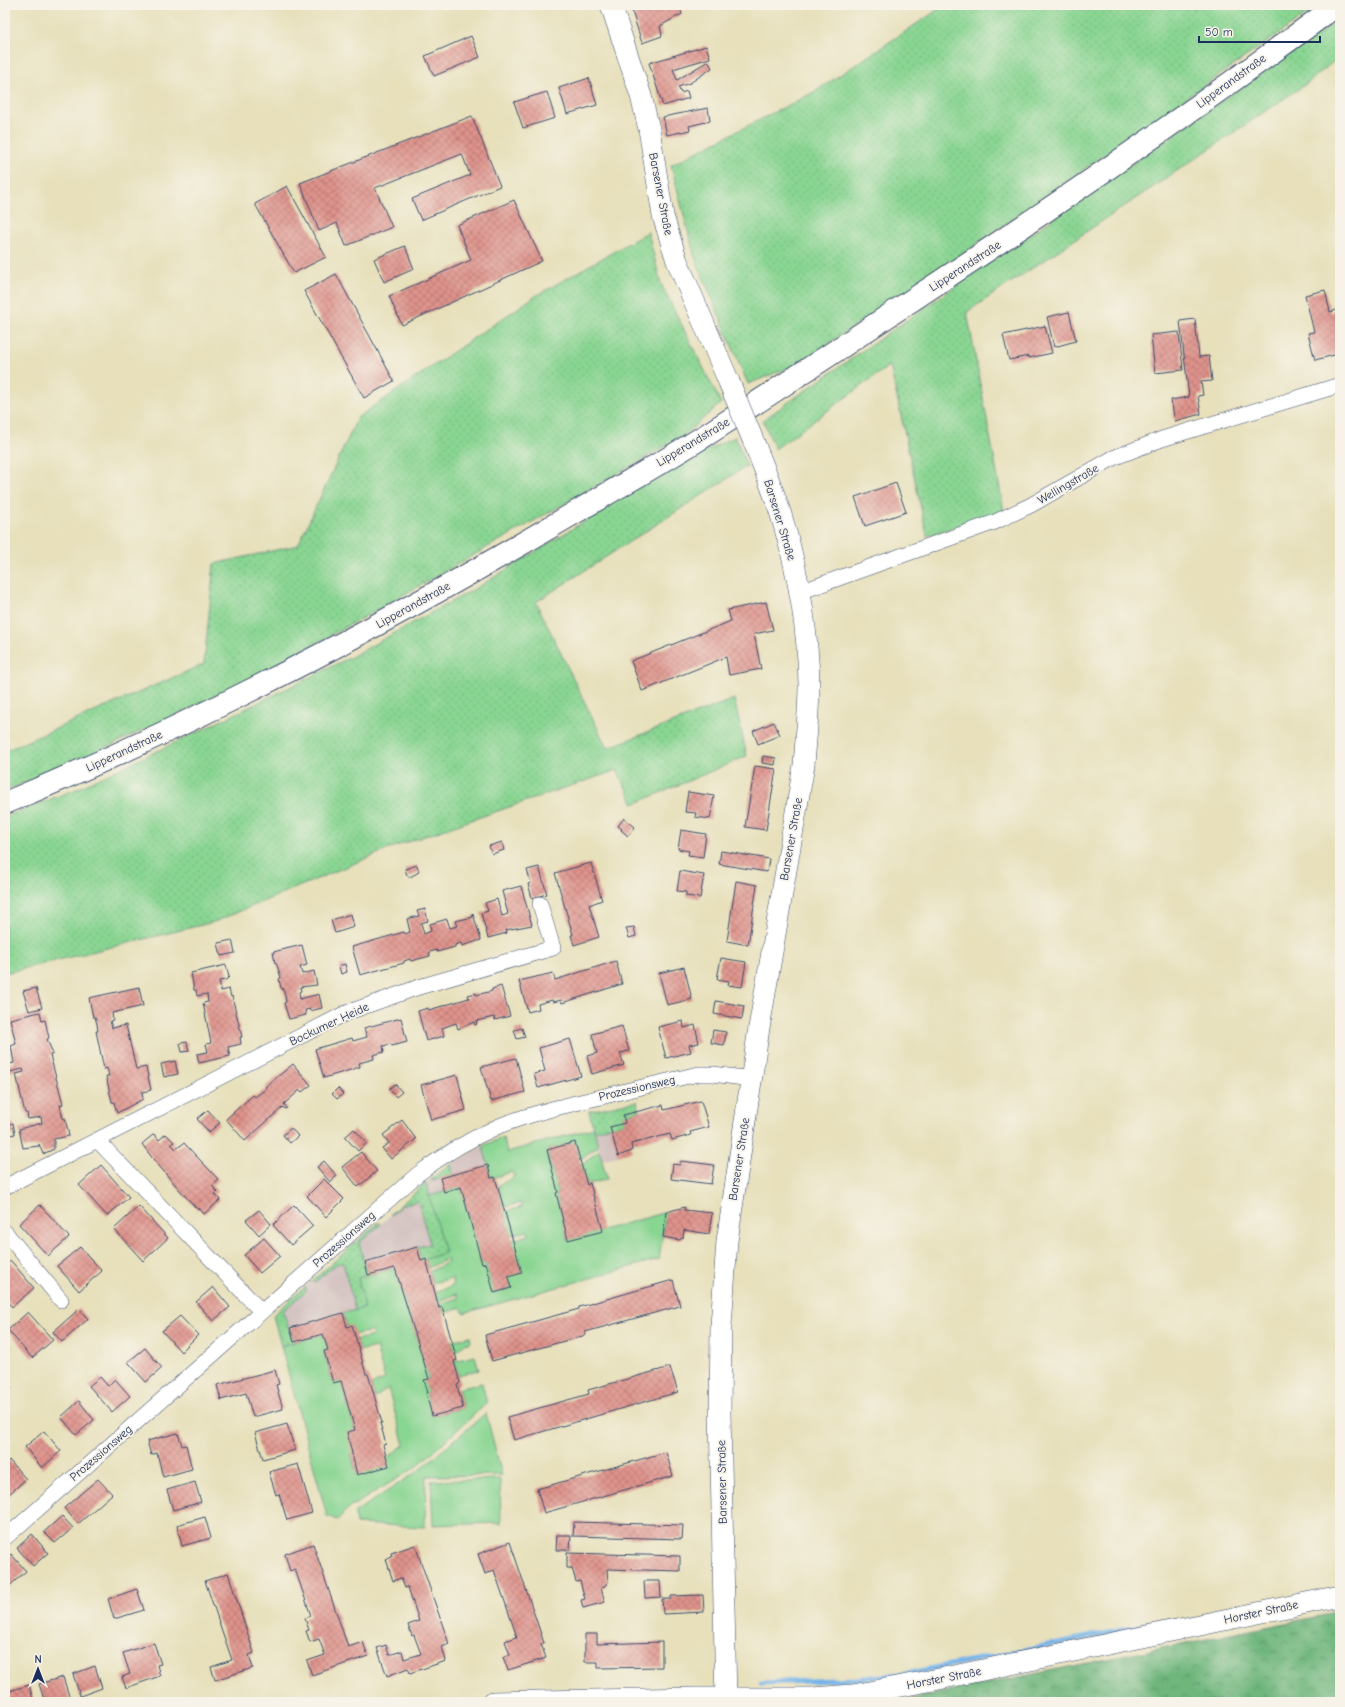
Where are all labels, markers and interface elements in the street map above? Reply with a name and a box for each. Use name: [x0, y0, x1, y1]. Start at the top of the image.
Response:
scale bar: [1199, 18, 1320, 44]
text: 50 m: [1205, 25, 1233, 39]
street label: Lipperandstraße: [1193, 51, 1269, 111]
street label: Barsener Straße: [646, 151, 676, 237]
street label: Lipperandstraße: [927, 238, 1003, 294]
street label: Lipperandstraße: [654, 415, 732, 469]
street label: Wellingstraße: [1035, 461, 1101, 507]
street label: Barsener Straße: [761, 478, 799, 562]
street label: Lipperandstraße: [373, 579, 453, 631]
street label: Lipperandstraße: [84, 727, 164, 775]
street label: Barsener Straße: [777, 796, 805, 882]
street label: Bockumer Heide: [287, 999, 371, 1049]
street label: Prozessionsweg: [597, 1072, 677, 1104]
street label: Barsener Straße: [726, 1116, 752, 1202]
street label: Prozessionsweg: [310, 1208, 378, 1270]
street label: Prozessionsweg: [67, 1422, 135, 1484]
street label: Barsener Straße: [714, 1440, 730, 1524]
street label: Horster Straße: [1222, 1597, 1300, 1627]
north arrow: [18, 1649, 58, 1689]
text: N: [34, 1653, 42, 1666]
street label: Horster Straße: [905, 1664, 983, 1692]

